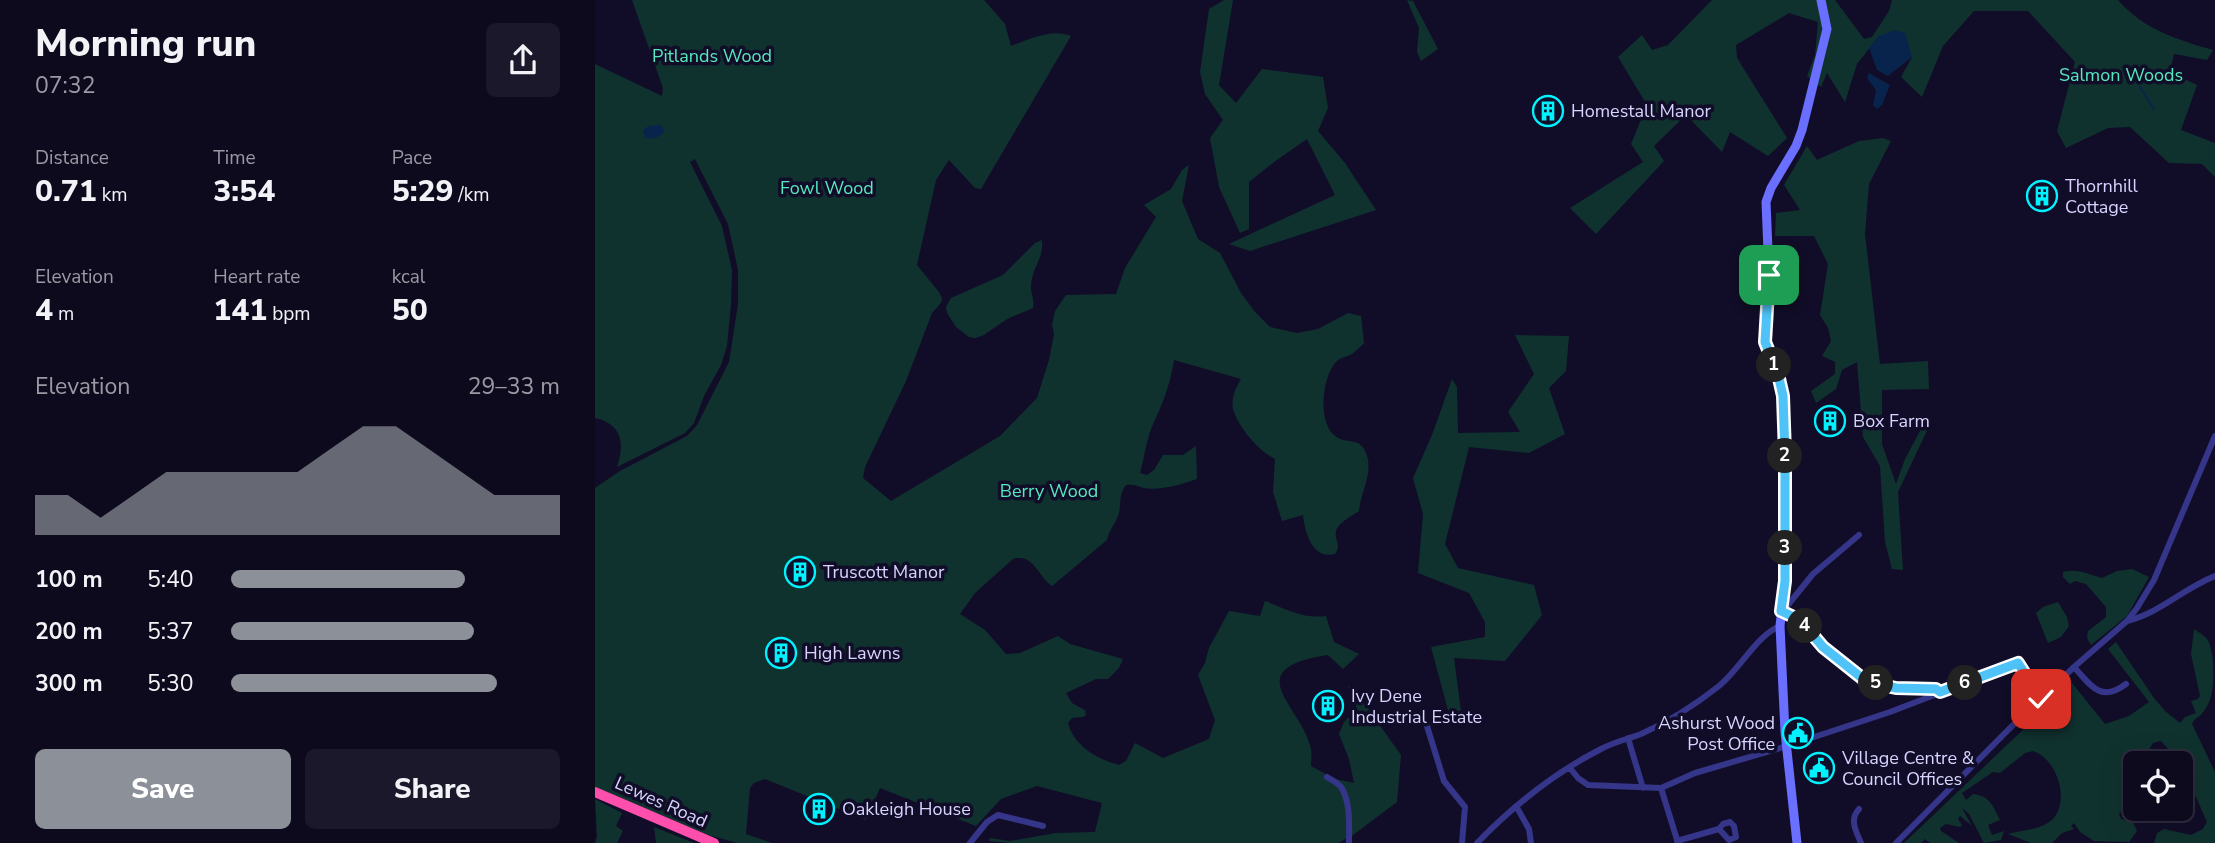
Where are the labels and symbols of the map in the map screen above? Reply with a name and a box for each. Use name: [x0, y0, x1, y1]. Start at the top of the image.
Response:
park label: Pitlands Wood: [652, 44, 772, 68]
park label: Salmon Woods: [2059, 63, 2183, 87]
building icon: Homestall Manor: [1531, 94, 1565, 128]
place label: Homestall Manor: [1571, 99, 1712, 123]
place label: Thornhill Cottage: [2065, 174, 2138, 219]
park label: Fowl Wood: [780, 176, 874, 200]
building icon: Thornhill Cottage: [2025, 179, 2059, 213]
pin: [1739, 245, 1799, 305]
pin: 1: [1757, 348, 1791, 382]
building icon: Box Farm: [1813, 404, 1847, 438]
place label: Box Farm: [1853, 409, 1930, 433]
pin: 2: [1767, 438, 1803, 474]
park label: Berry Wood: [1000, 479, 1098, 503]
pin: 3: [1767, 530, 1803, 566]
building icon: Truscott Manor: [783, 555, 817, 589]
place label: Truscott Manor: [823, 560, 945, 584]
pin: 4: [1787, 608, 1823, 644]
building icon: High Lawns: [764, 636, 798, 670]
place label: High Lawns: [804, 641, 901, 665]
pin: 5: [1859, 666, 1893, 700]
pin: 6: [1947, 666, 1983, 700]
pin: [2011, 669, 2071, 729]
place label: Ivy Dene Industrial Estate: [1351, 684, 1482, 729]
building icon: Ivy Dene Industrial Estate: [1311, 689, 1345, 723]
place label: Ashurst Wood Post Office: [1658, 711, 1775, 756]
public building icon: Ashurst Wood Post Office: [1781, 716, 1815, 750]
place label: Village Centre & Council Offices: [1841, 746, 1975, 791]
public building icon: Village Centre & Council Offices: [1802, 751, 1836, 785]
street label: Lewes Road: [611, 771, 711, 833]
building icon: Oakleigh House: [802, 792, 836, 826]
place label: Oakleigh House: [842, 797, 971, 821]

